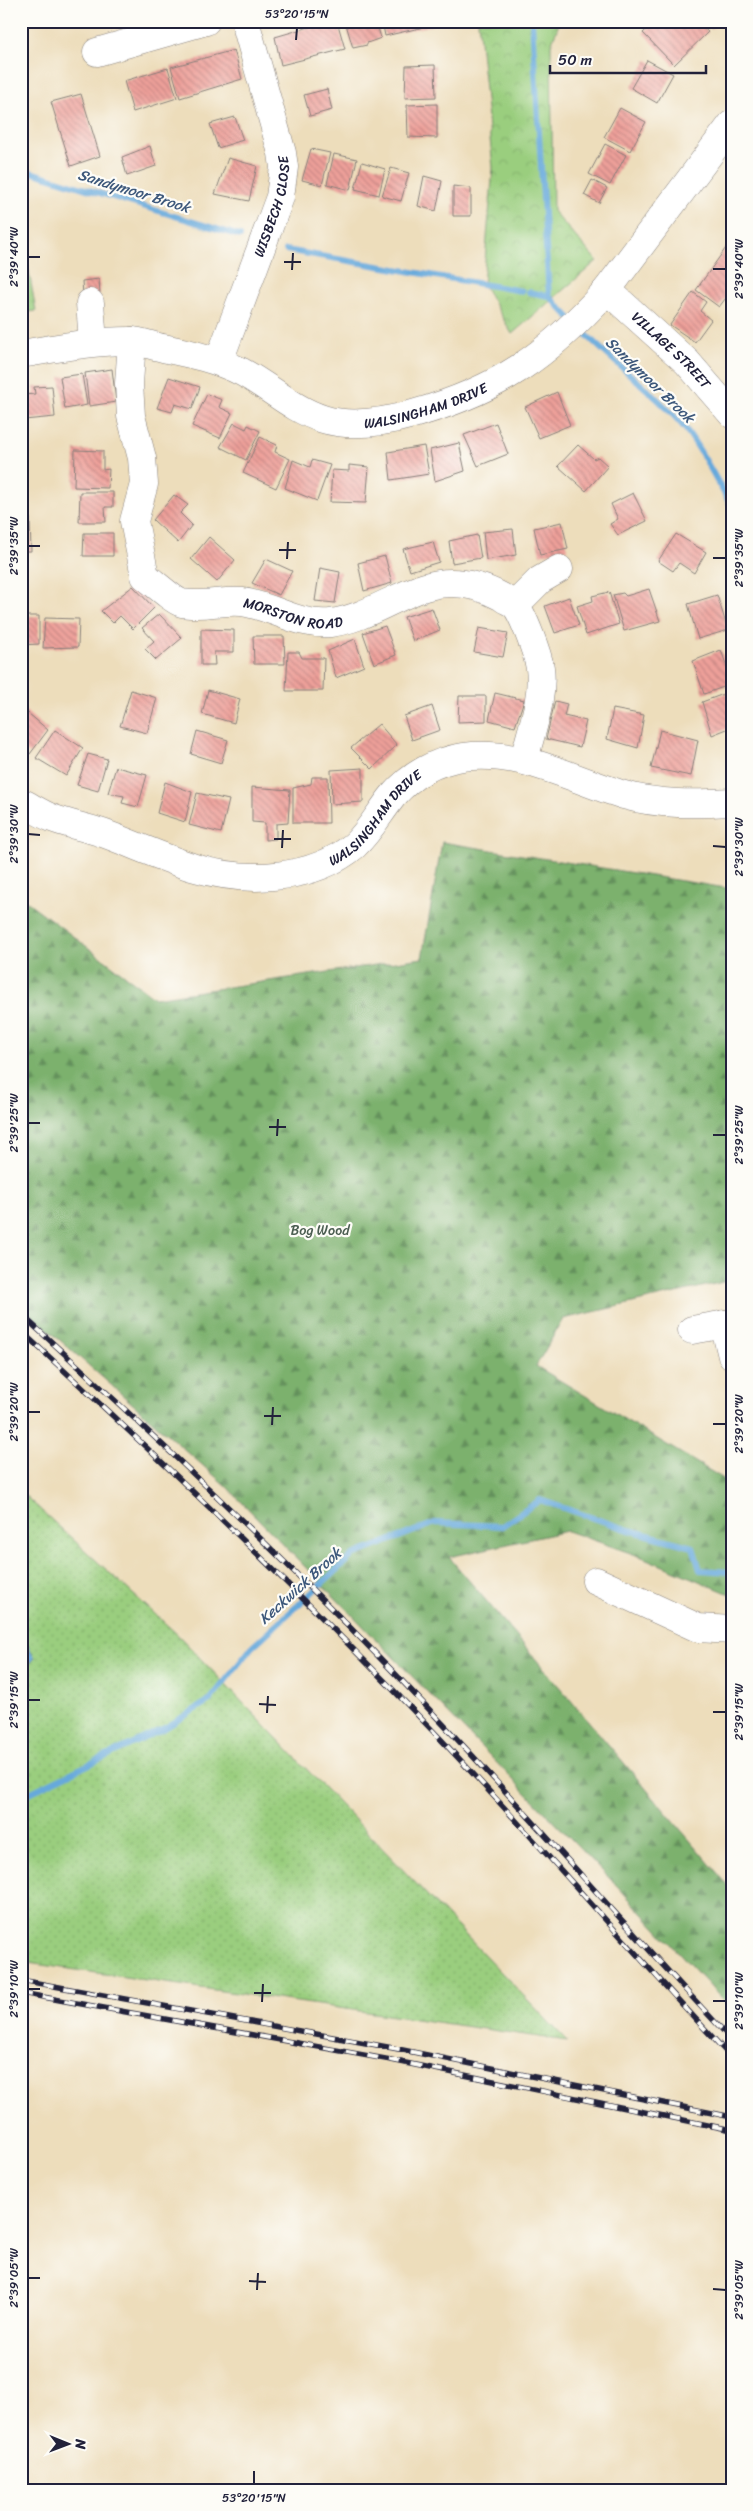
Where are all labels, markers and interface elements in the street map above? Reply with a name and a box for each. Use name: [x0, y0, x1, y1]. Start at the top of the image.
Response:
text: 53°20'15"N: [265, 3, 330, 25]
scale bar: [550, 42, 707, 74]
text: 50 m: [558, 47, 593, 73]
street label: WISBECH CLOSE: [247, 153, 297, 261]
water label: Sandymoor Brook: [75, 162, 195, 221]
text: 2°39'40"W: [3, 226, 25, 287]
text: 2°39'40"W: [728, 238, 750, 299]
street label: VILLAGE STREET: [625, 305, 718, 396]
water label: Sandymoor Brook: [599, 330, 702, 431]
street label: WALSINGHAM DRIVE: [363, 375, 493, 436]
text: 2°39'35"W: [3, 516, 25, 575]
text: 2°39'35"W: [728, 528, 750, 587]
street label: MORSTON ROAD: [241, 590, 346, 636]
street label: WALSINGHAM DRIVE: [324, 762, 428, 873]
text: 2°39'30"W: [3, 804, 25, 863]
text: 2°39'30"W: [728, 817, 750, 876]
text: 2°39'25"W: [3, 1093, 25, 1152]
text: 2°39'25"W: [728, 1105, 750, 1164]
park label: Bog Wood: [290, 1218, 351, 1243]
text: 2°39'20"W: [3, 1382, 25, 1442]
text: 2°39'20"W: [728, 1394, 750, 1454]
water label: Keckwick Brook: [252, 1540, 349, 1631]
text: 2°39'15"W: [3, 1671, 25, 1729]
text: 2°39'15"W: [728, 1683, 750, 1741]
text: 2°39'10"W: [3, 1960, 25, 2018]
text: 2°39'10"W: [728, 1972, 750, 2030]
text: 2°39'05"W: [3, 2247, 25, 2308]
text: 2°39'05"W: [728, 2259, 750, 2320]
north arrow: [42, 2418, 92, 2468]
text: N: [68, 2438, 93, 2450]
text: 53°20'15"N: [222, 2487, 287, 2509]

